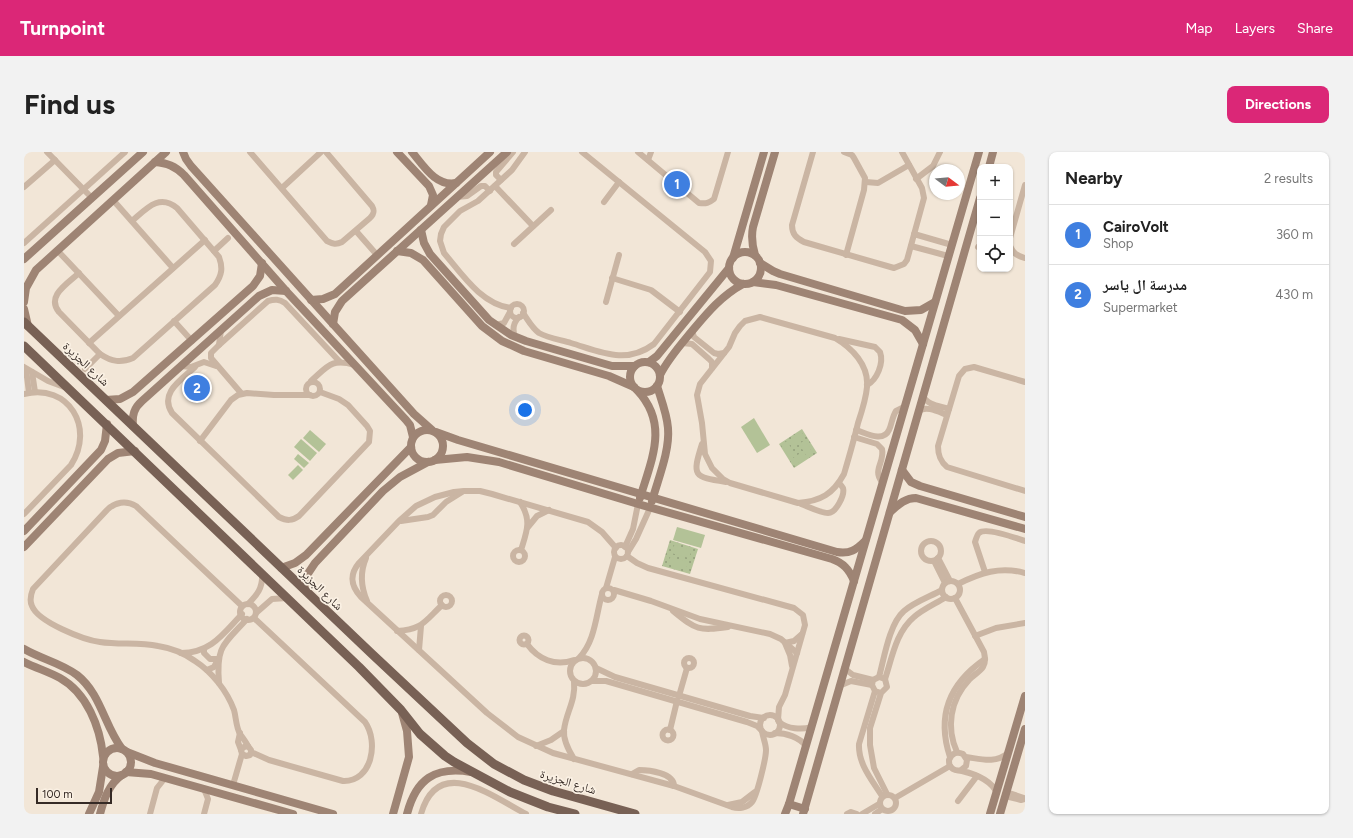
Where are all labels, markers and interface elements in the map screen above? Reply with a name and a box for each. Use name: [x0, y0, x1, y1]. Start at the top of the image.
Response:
text: Turnpoint: [20, 17, 105, 40]
text: Map: [1185, 20, 1213, 37]
text: Layers: [1235, 20, 1275, 37]
text: Share: [1297, 20, 1333, 37]
button: Directions: [1227, 86, 1329, 123]
text: Find us: [24, 87, 115, 121]
north arrow: [929, 164, 965, 200]
map controls: [977, 164, 1013, 272]
button: +: [977, 164, 1013, 200]
text: Nearby: [1065, 168, 1123, 188]
pin: 1: [664, 169, 690, 199]
text: 2 results: [1264, 171, 1313, 186]
button: −: [977, 200, 1013, 236]
text: CairoVolt: [1103, 218, 1169, 236]
text: 1: [1075, 227, 1081, 242]
text: 360 m: [1276, 227, 1313, 242]
button: locate: [977, 236, 1013, 272]
text: Shop: [1103, 236, 1133, 251]
text: مدرسة ال ياسر: [1103, 276, 1187, 294]
text: 2: [1074, 287, 1082, 302]
text: 430 m: [1275, 287, 1313, 302]
text: Supermarket: [1103, 300, 1178, 315]
street label: شارع الجزيرة: [59, 339, 112, 390]
pin: 2: [184, 373, 210, 403]
your location: [515, 400, 535, 420]
street label: شارع الجزيرة: [294, 563, 346, 614]
street label: شارع الجزيرة: [538, 767, 598, 798]
scale bar: [36, 786, 112, 805]
text: 100 m: [42, 788, 73, 801]

